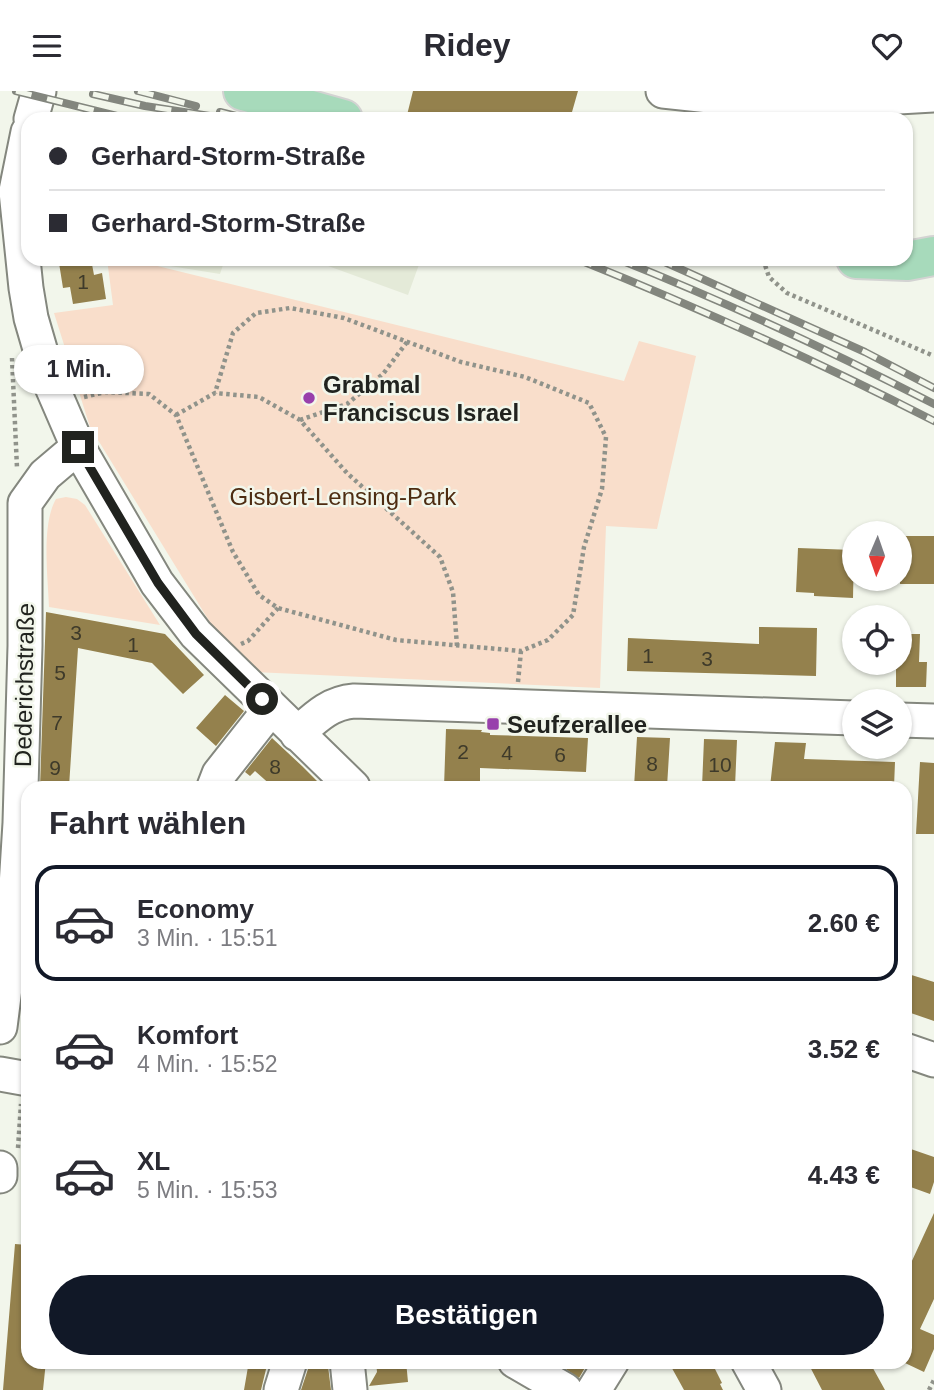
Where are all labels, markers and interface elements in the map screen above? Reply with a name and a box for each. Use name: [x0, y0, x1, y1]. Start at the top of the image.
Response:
icon: menu: [28, 27, 66, 65]
text: Ridey: [423, 27, 511, 63]
icon: heart: [868, 27, 906, 65]
text: Gerhard-Storm-Straße: [91, 141, 366, 171]
text: Gerhard-Storm-Straße: [91, 208, 366, 238]
house number: 1: [77, 270, 89, 293]
callout: 1 Min.: [13, 345, 143, 395]
text: 1 Min.: [46, 356, 112, 382]
place label: Grabmal Franciscus Israel: [323, 371, 519, 426]
marker: Grabmal Franciscus Israel: [301, 390, 317, 406]
route end: [62, 431, 94, 463]
park label: Gisbert-Lensing-Park: [230, 483, 457, 510]
north arrow: [842, 521, 912, 591]
map controls: [842, 521, 912, 759]
street label: Dederichstraße: [9, 603, 39, 767]
button: locate: [842, 605, 912, 675]
house number: 3: [70, 621, 82, 644]
house number: 1: [127, 633, 139, 656]
house number: 1: [642, 644, 654, 667]
house number: 3: [701, 647, 713, 670]
house number: 5: [54, 661, 66, 684]
route start: [246, 683, 278, 715]
button: layers: [842, 689, 912, 759]
house number: 7: [51, 711, 63, 734]
place label: Seufzerallee: [507, 711, 647, 738]
marker: Seufzerallee: [485, 716, 501, 732]
house number: 2: [457, 740, 469, 763]
house number: 4: [501, 741, 513, 764]
house number: 6: [554, 743, 566, 766]
house number: 8: [646, 752, 658, 775]
house number: 10: [708, 753, 732, 776]
house number: 8: [269, 755, 281, 778]
house number: 9: [49, 756, 61, 779]
text: Fahrt wählen: [49, 805, 246, 841]
icon: car: [53, 892, 116, 955]
text: Economy: [137, 894, 254, 924]
text: 2.60 €: [808, 908, 880, 938]
text: 3 Min. · 15:51: [137, 925, 278, 951]
icon: car: [53, 1018, 116, 1081]
text: Komfort: [137, 1020, 238, 1050]
text: 3.52 €: [808, 1034, 880, 1064]
text: 4 Min. · 15:52: [137, 1051, 278, 1077]
icon: car: [53, 1144, 116, 1207]
text: XL: [137, 1146, 170, 1176]
text: 4.43 €: [808, 1160, 880, 1190]
text: 5 Min. · 15:53: [137, 1177, 278, 1203]
button: Bestätigen: [49, 1275, 884, 1355]

